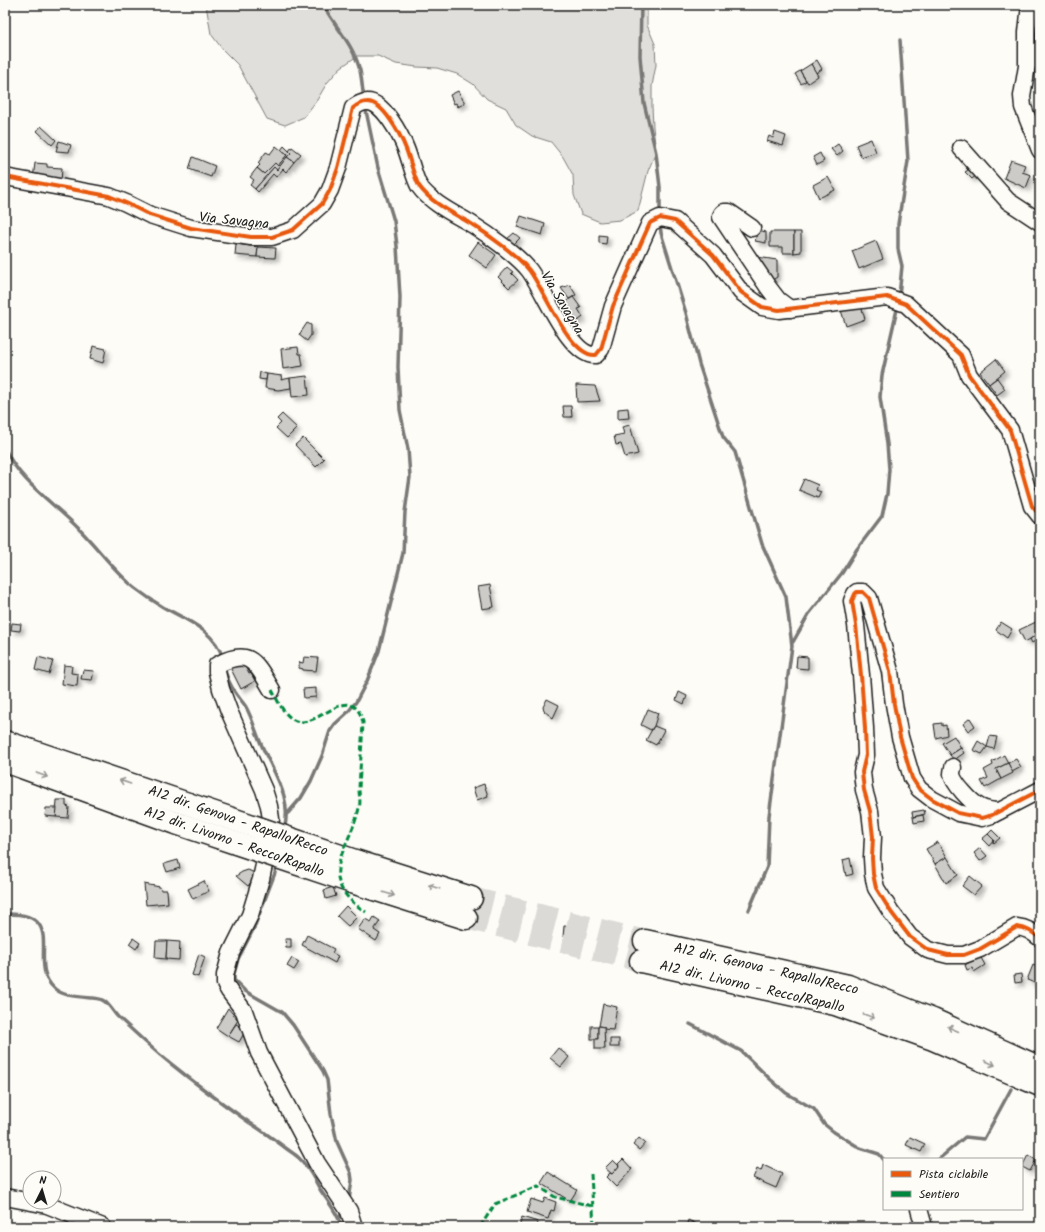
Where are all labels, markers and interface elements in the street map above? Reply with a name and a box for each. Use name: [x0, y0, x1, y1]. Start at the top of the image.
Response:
street label: Via Savagna: [198, 206, 270, 236]
street label: Via Savagna: [535, 267, 589, 339]
one-way arrow: [35, 771, 47, 779]
one-way arrow: [119, 778, 132, 785]
street label: A12 dir. Genova - Rapallo/Recco: [145, 780, 331, 862]
street label: A12 dir. Livorno - Recco/Rapallo: [141, 801, 327, 883]
one-way arrow: [428, 882, 440, 890]
one-way arrow: [383, 891, 396, 898]
street label: A12 dir. Genova - Rapallo/Recco: [672, 937, 860, 1001]
street label: A12 dir. Livorno - Recco/Rapallo: [657, 955, 847, 1019]
one-way arrow: [863, 1012, 875, 1020]
one-way arrow: [948, 1025, 960, 1032]
one-way arrow: [984, 1060, 996, 1068]
legend: [883, 1158, 1023, 1210]
text: Pista ciclabile: [919, 1165, 989, 1184]
north arrow: [22, 1170, 62, 1210]
text: N: [39, 1172, 47, 1190]
text: Sentiero: [919, 1185, 959, 1204]

